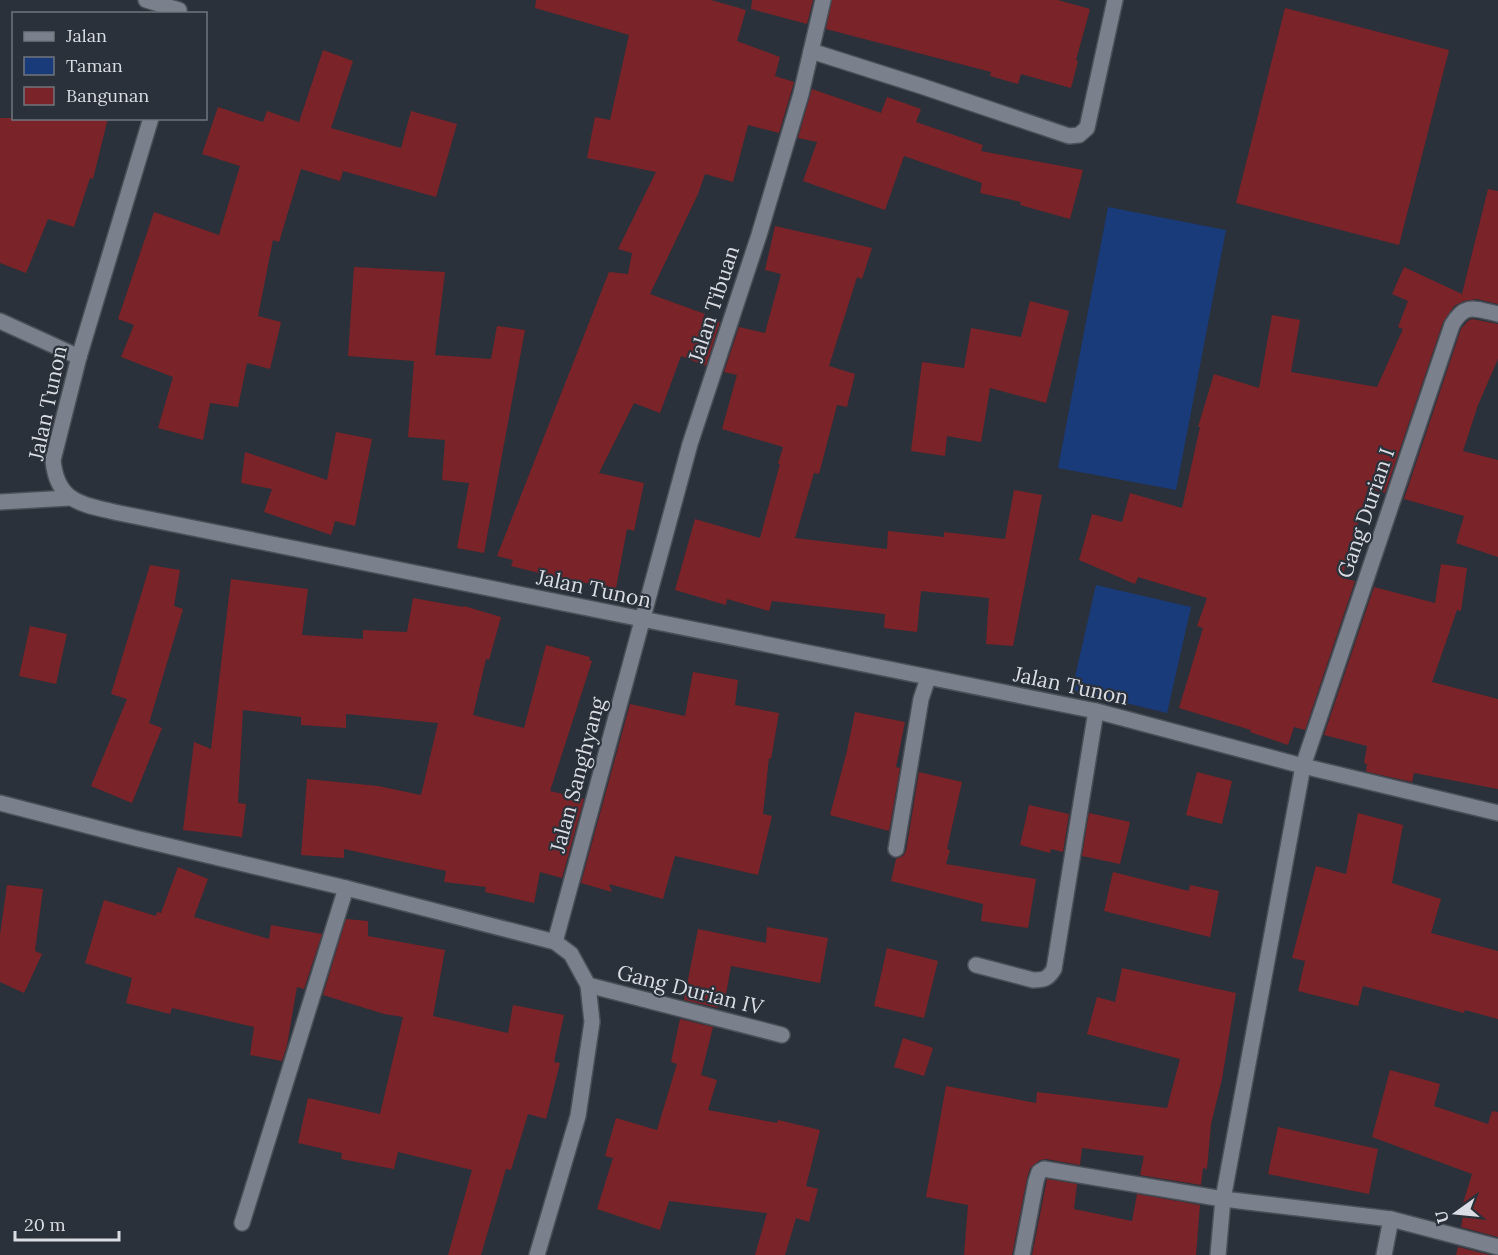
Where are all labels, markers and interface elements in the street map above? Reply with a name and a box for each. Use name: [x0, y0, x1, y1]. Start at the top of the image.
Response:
legend: [12, 12, 207, 120]
text: Jalan: [65, 24, 107, 47]
text: Taman: [66, 54, 123, 77]
text: Bangunan: [66, 84, 149, 107]
street label: Jalan Tibuan: [682, 242, 745, 366]
street label: Jalan Tunon: [22, 343, 73, 464]
street label: Gang Durian I: [1331, 444, 1400, 582]
street label: Jalan Tunon: [533, 563, 654, 614]
street label: Jalan Tunon: [1010, 660, 1131, 711]
street label: Jalan Sanghyang: [544, 694, 611, 856]
street label: Gang Durian IV: [614, 958, 767, 1021]
north arrow: [1426, 1183, 1486, 1243]
scale bar: [15, 1204, 118, 1242]
text: U: [1430, 1208, 1453, 1225]
text: 20 m: [24, 1213, 66, 1236]

